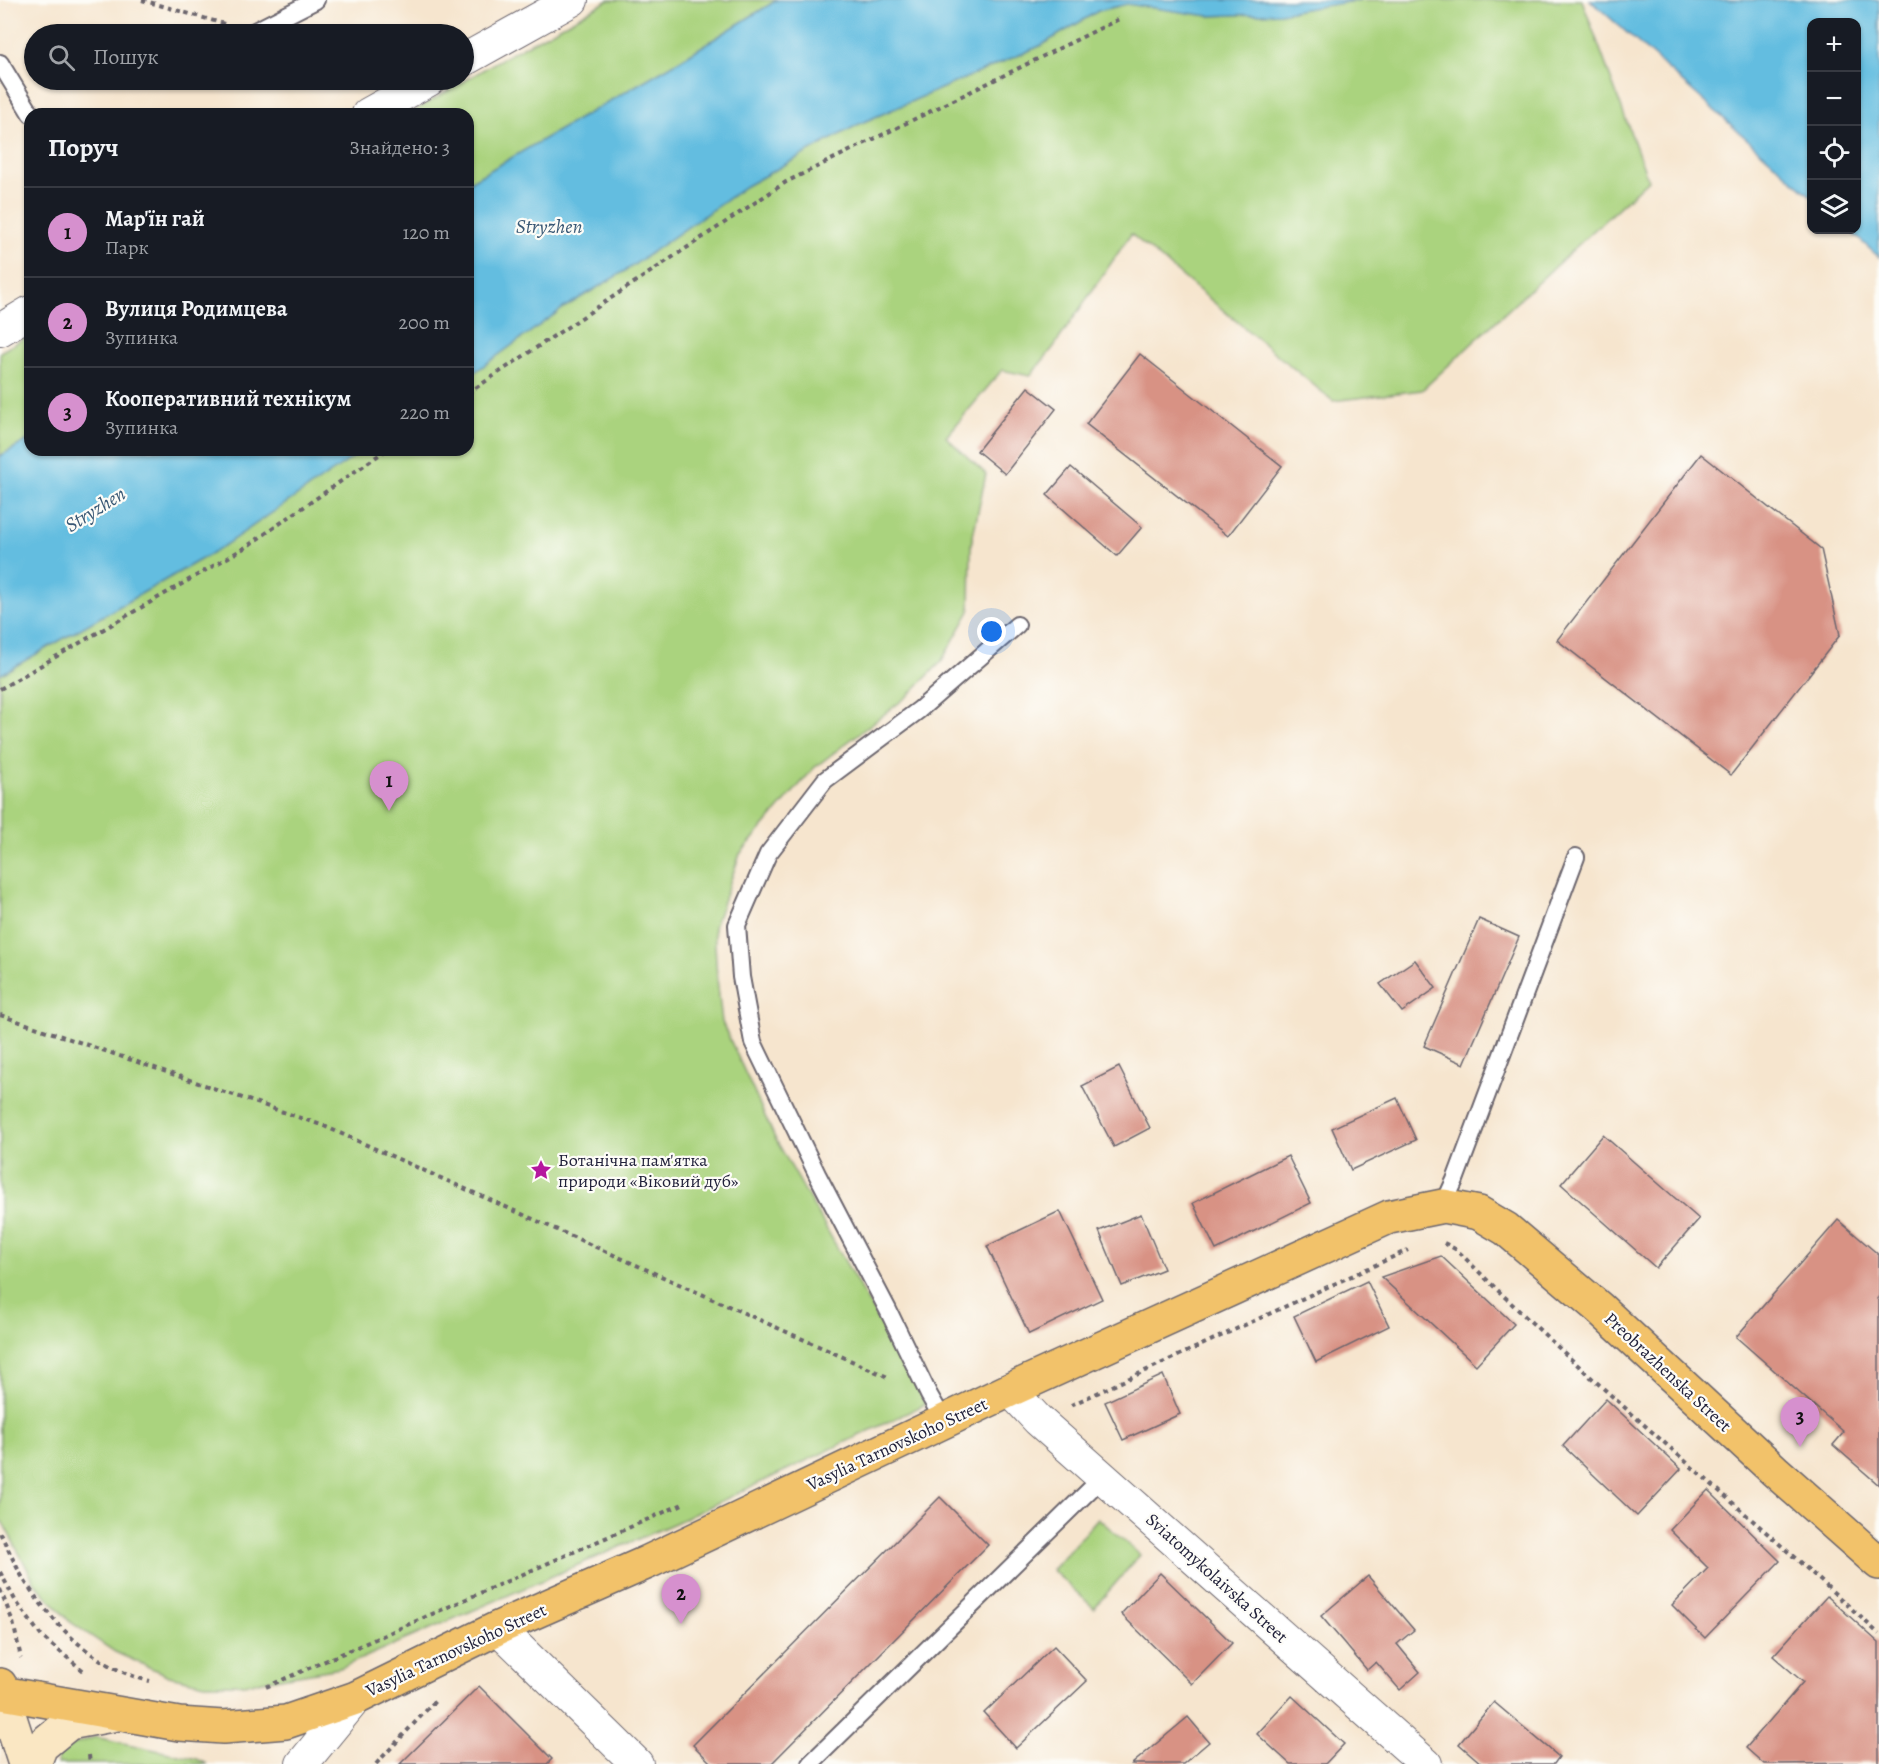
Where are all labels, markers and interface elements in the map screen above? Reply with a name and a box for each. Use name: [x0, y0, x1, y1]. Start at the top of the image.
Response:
map controls: [1807, 18, 1861, 234]
button: +: [1807, 18, 1861, 72]
search box: [24, 24, 474, 90]
icon: search: [45, 41, 78, 74]
text: Пошук: [93, 42, 159, 72]
button: −: [1807, 72, 1861, 126]
button: locate: [1807, 126, 1861, 180]
text: Поруч: [48, 130, 119, 165]
text: Знайдено: 3: [349, 134, 450, 161]
button: layers: [1807, 180, 1861, 234]
text: Мар'їн гай: [105, 204, 205, 234]
water label: Stryzhen: [516, 213, 582, 240]
text: 1: [64, 219, 71, 246]
text: 120 m: [402, 219, 450, 246]
text: Парк: [105, 234, 149, 261]
text: Вулиця Родимцева: [105, 294, 287, 324]
text: 2: [63, 309, 72, 336]
text: 200 m: [399, 309, 450, 336]
text: Зупинка: [105, 324, 178, 351]
text: Кооперативний технікум: [105, 384, 351, 414]
text: 3: [63, 399, 72, 426]
text: 220 m: [400, 399, 450, 426]
text: Зупинка: [105, 414, 178, 441]
water label: Stryzhen: [60, 480, 131, 539]
your location: [977, 617, 1006, 646]
pin: 1: [370, 762, 408, 811]
place label: Ботанічна пам'ятка природи «Віковий дуб»: [558, 1148, 739, 1193]
place icon: Ботанічна пам'ятка природи «Віковий дуб»: [529, 1158, 553, 1182]
street label: Preobrazhenska Street: [1599, 1307, 1737, 1437]
street label: Vasylia Tarnovskoho Street: [802, 1392, 991, 1497]
pin: 3: [1780, 1398, 1820, 1447]
street label: Sviatomykolaivska Street: [1141, 1508, 1293, 1648]
pin: 2: [662, 1574, 700, 1624]
street label: Vasylia Tarnovskoho Street: [361, 1598, 550, 1703]

